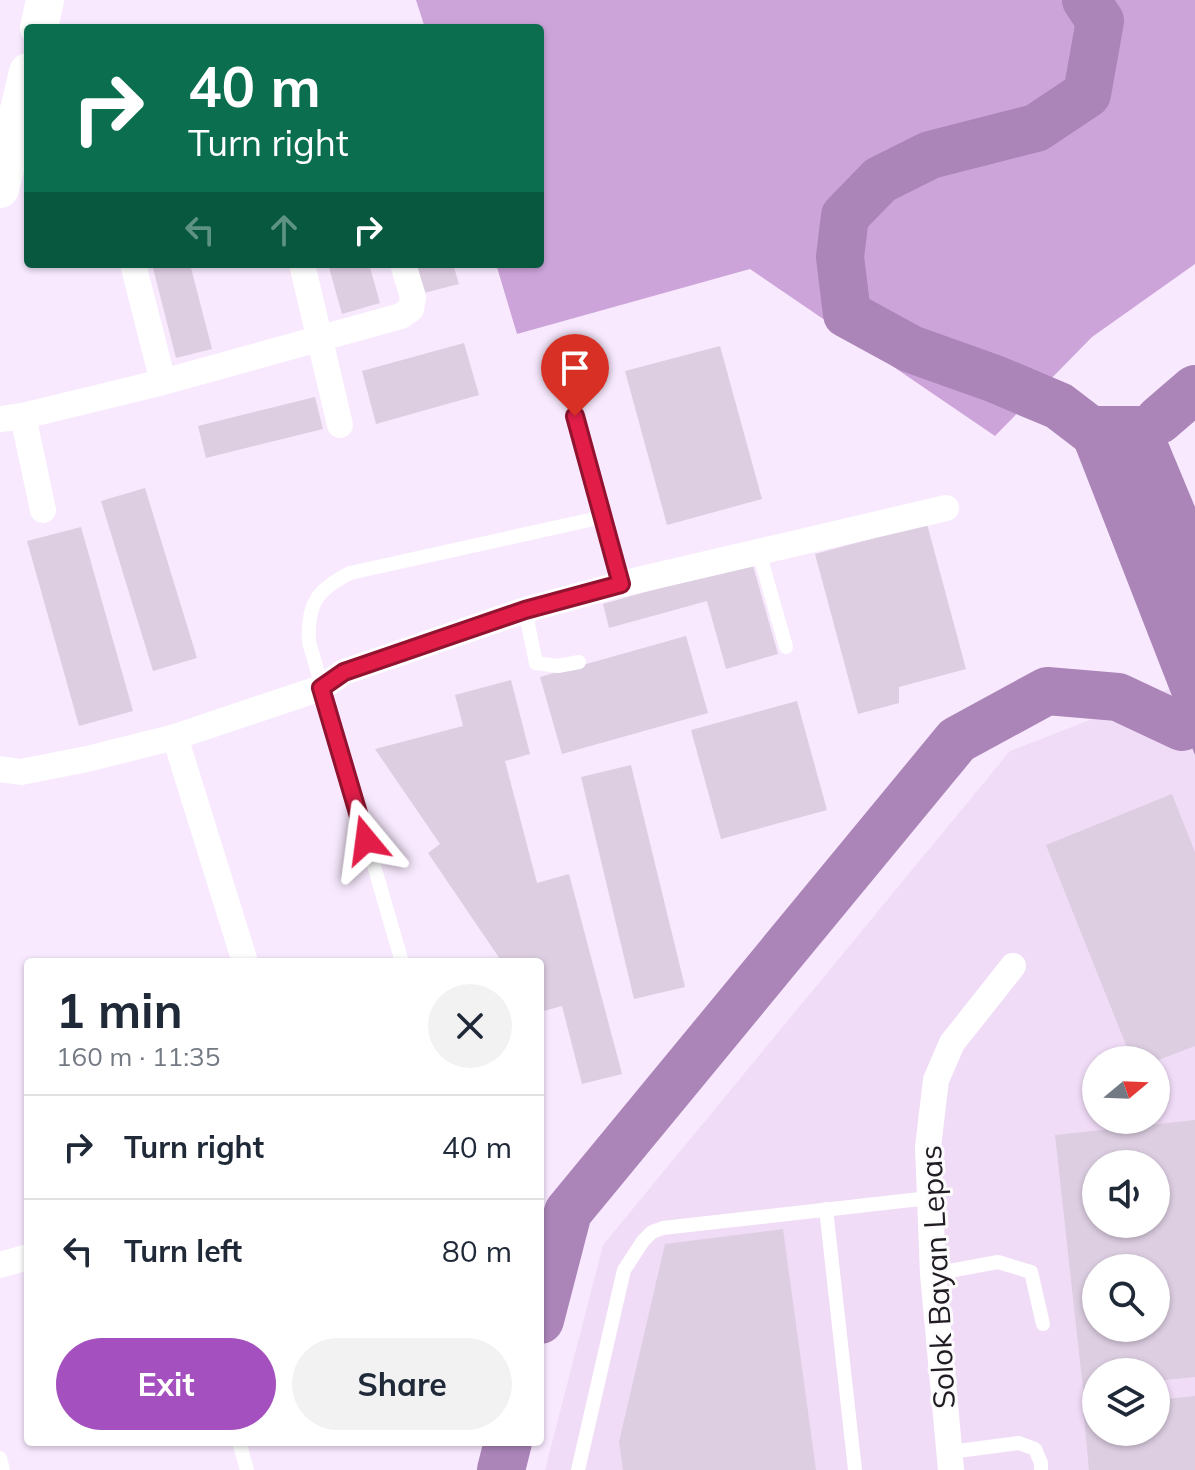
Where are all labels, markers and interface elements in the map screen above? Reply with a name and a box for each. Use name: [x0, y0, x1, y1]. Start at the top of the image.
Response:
text: 40 m: [188, 51, 321, 121]
icon: right: [56, 56, 160, 160]
text: Turn right: [188, 120, 349, 165]
icon: left: [178, 208, 222, 252]
icon: ahead: [262, 208, 306, 252]
icon: right: [346, 208, 390, 252]
pin: [541, 334, 609, 416]
icon: arrive: [553, 346, 597, 390]
position arrow: [324, 798, 408, 882]
text: 1 min: [56, 980, 183, 1040]
button: close: [428, 984, 512, 1068]
text: 160 m · 11:35: [56, 1040, 220, 1073]
north arrow: [1082, 1046, 1170, 1134]
map controls: [1082, 1046, 1170, 1446]
icon: right: [56, 1125, 100, 1169]
text: Turn right: [124, 1128, 264, 1166]
text: 40 m: [442, 1128, 512, 1166]
street label: Solok Bayan Lepas: [911, 1144, 963, 1410]
button: sound: [1082, 1150, 1170, 1238]
icon: left: [56, 1229, 100, 1273]
text: Turn left: [124, 1232, 242, 1270]
text: 80 m: [442, 1232, 512, 1270]
button: search: [1082, 1254, 1170, 1342]
button: Exit: [56, 1338, 276, 1430]
button: Share: [292, 1338, 512, 1430]
button: layers: [1082, 1358, 1170, 1446]

